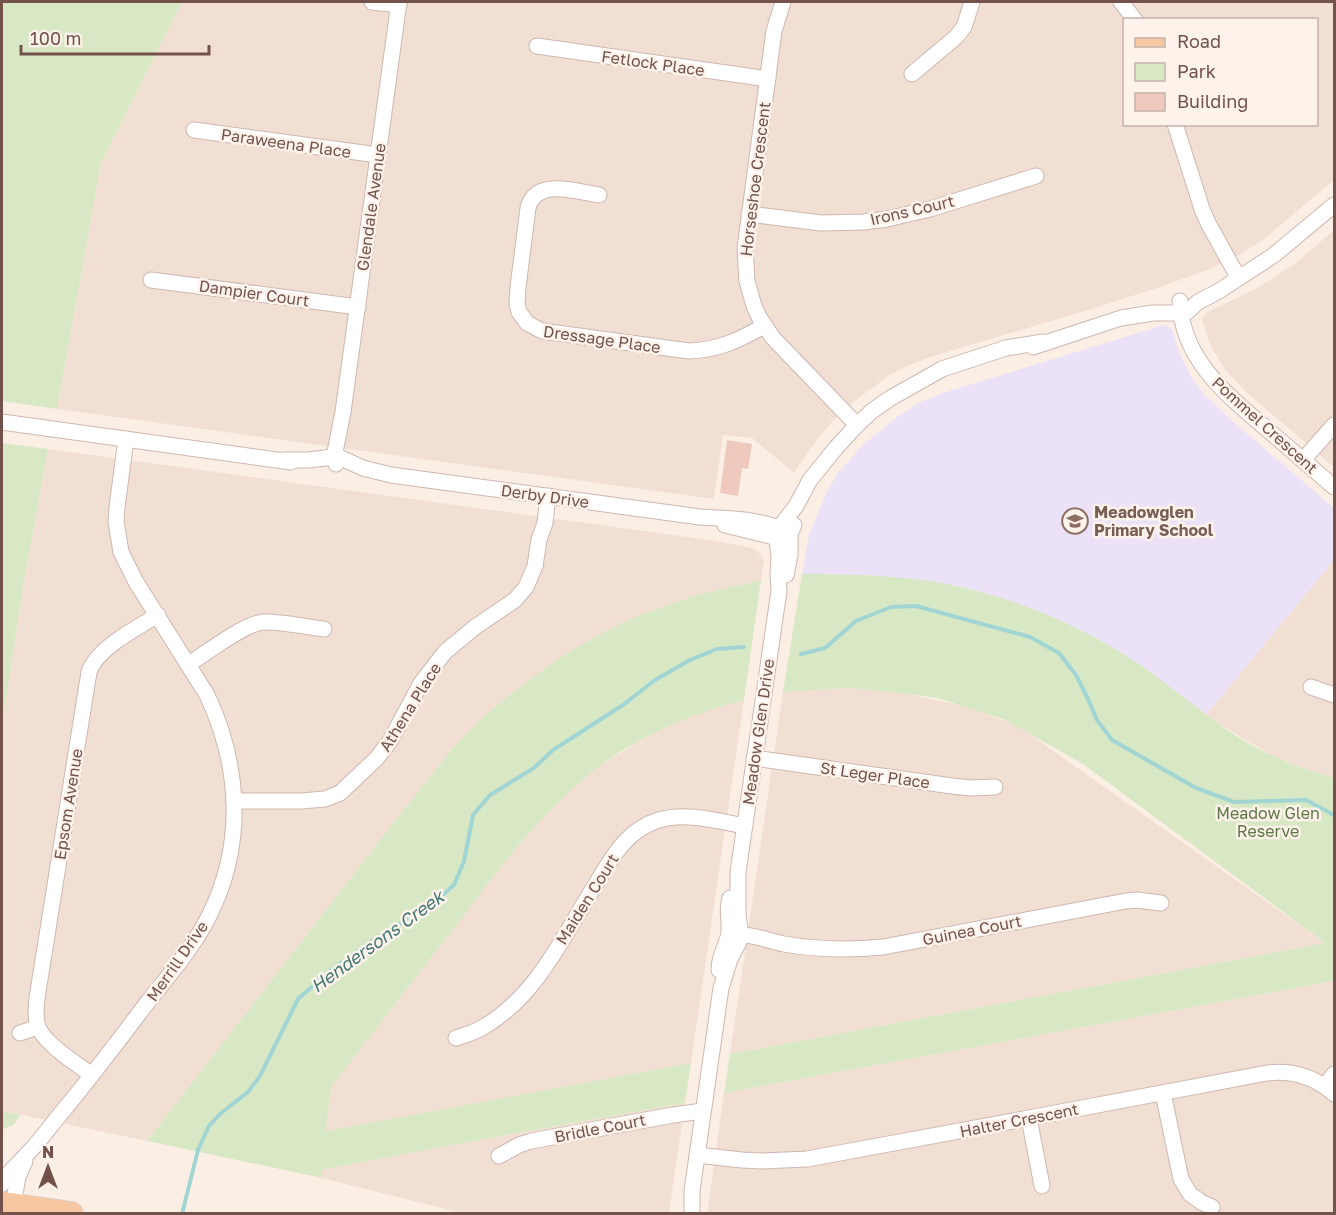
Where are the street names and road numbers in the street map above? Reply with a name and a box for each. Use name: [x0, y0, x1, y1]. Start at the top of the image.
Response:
street label: Fetlock Place: [600, 46, 706, 80]
street label: Horseshoe Crescent: [736, 100, 774, 258]
street label: Paraweena Place: [220, 124, 352, 162]
street label: Glendale Avenue: [352, 142, 390, 272]
street label: Irons Court: [868, 191, 956, 229]
street label: Dampier Court: [198, 275, 310, 311]
street label: Dressage Place: [542, 321, 662, 357]
street label: Pommel Crescent: [1208, 372, 1322, 478]
street label: Derby Drive: [500, 480, 590, 512]
street label: Meadow Glen Drive: [738, 658, 778, 806]
street label: Athena Place: [375, 659, 445, 755]
street label: Epsom Avenue: [49, 747, 87, 861]
street label: St Leger Place: [819, 757, 931, 793]
street label: Maiden Court: [551, 850, 623, 948]
street label: Guinea Court: [921, 911, 1023, 949]
street label: Merrill Drive: [142, 917, 212, 1005]
street label: Halter Crescent: [958, 1099, 1080, 1141]
street label: Bridle Court: [553, 1109, 647, 1147]

